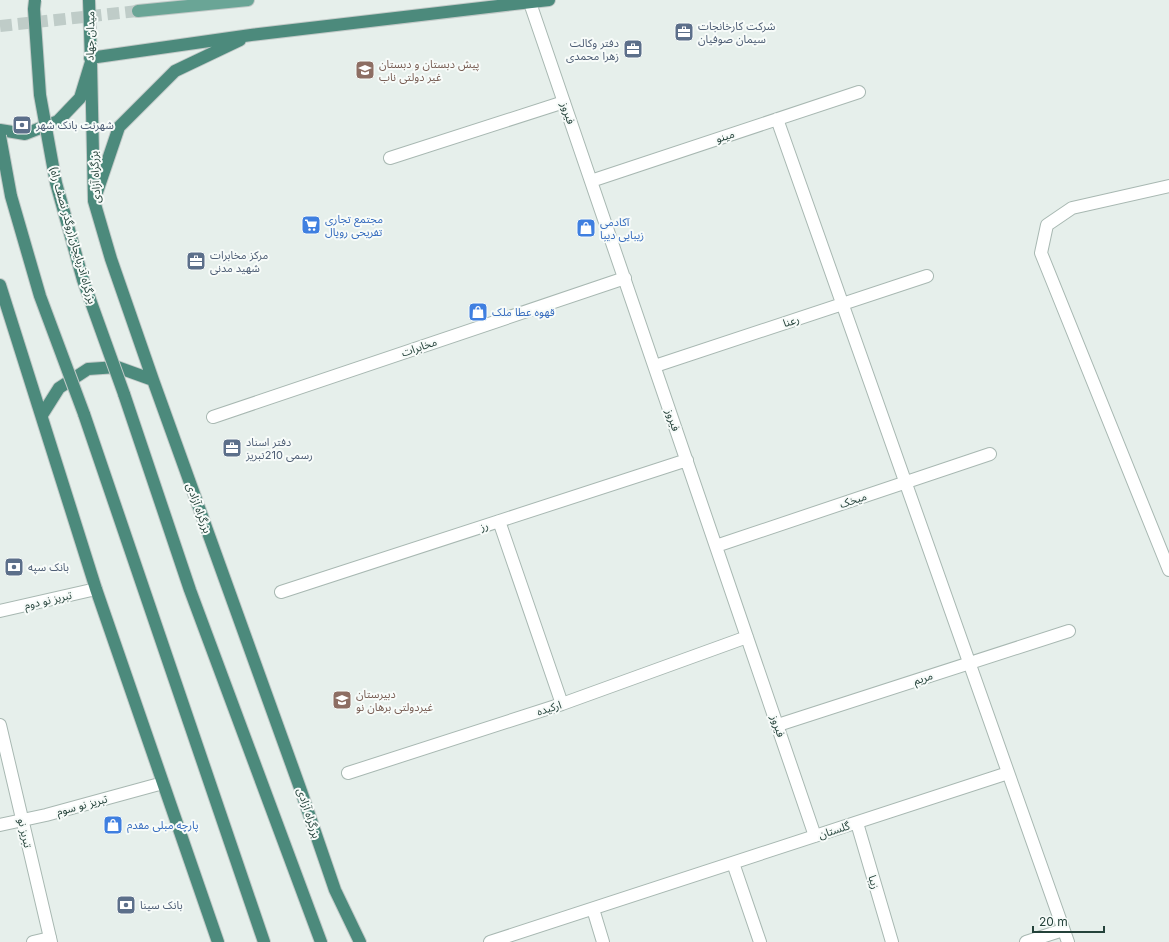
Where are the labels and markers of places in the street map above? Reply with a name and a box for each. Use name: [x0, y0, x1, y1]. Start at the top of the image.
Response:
place label: شرکت کارخانجات سیمان صوفیان: [698, 19, 776, 46]
office icon: شرکت کارخانجات سیمان صوفیان: [673, 21, 695, 43]
place label: دفتر وکالت زهرا محمدی: [566, 36, 619, 63]
office icon: دفتر وکالت زهرا محمدی: [622, 38, 644, 60]
place label: پیش دبستان و دبستان غیر دولتی ناب: [379, 57, 479, 84]
school or university icon: پیش دبستان و دبستان غیر دولتی ناب: [354, 59, 376, 81]
bank icon: شهرنت بانک شهر: [11, 114, 33, 136]
place label: شهرنت بانک شهر: [35, 118, 114, 132]
place label: مجتمع تجاری تفریحی رویال: [325, 212, 383, 239]
supermarket icon: مجتمع تجاری تفریحی رویال: [300, 214, 322, 236]
place label: آکادمی زیبایی دیبا: [600, 215, 644, 242]
shop icon: آکادمی زیبایی دیبا: [575, 217, 597, 239]
place label: مرکز مخابرات شهید مدنی: [210, 248, 268, 275]
office icon: مرکز مخابرات شهید مدنی: [185, 250, 207, 272]
shop icon: قهوه عطا ملک: [467, 301, 489, 323]
place label: قهوه عطا ملک: [492, 305, 555, 319]
place label: دفتر اسناد رسمی 210تبریز: [245, 435, 313, 462]
office icon: دفتر اسناد رسمی 210تبریز: [221, 437, 243, 459]
bank icon: بانک سپه: [3, 556, 25, 578]
place label: بانک سپه: [28, 560, 69, 575]
place label: دبیرستان غیردولتی برهان نو: [356, 687, 434, 714]
school or university icon: دبیرستان غیردولتی برهان نو: [331, 689, 353, 711]
shop icon: پارچه مبلی مقدم: [102, 814, 124, 836]
place label: پارچه مبلی مقدم: [127, 818, 198, 833]
bank icon: بانک سینا: [115, 894, 137, 916]
place label: بانک سینا: [140, 898, 183, 912]

